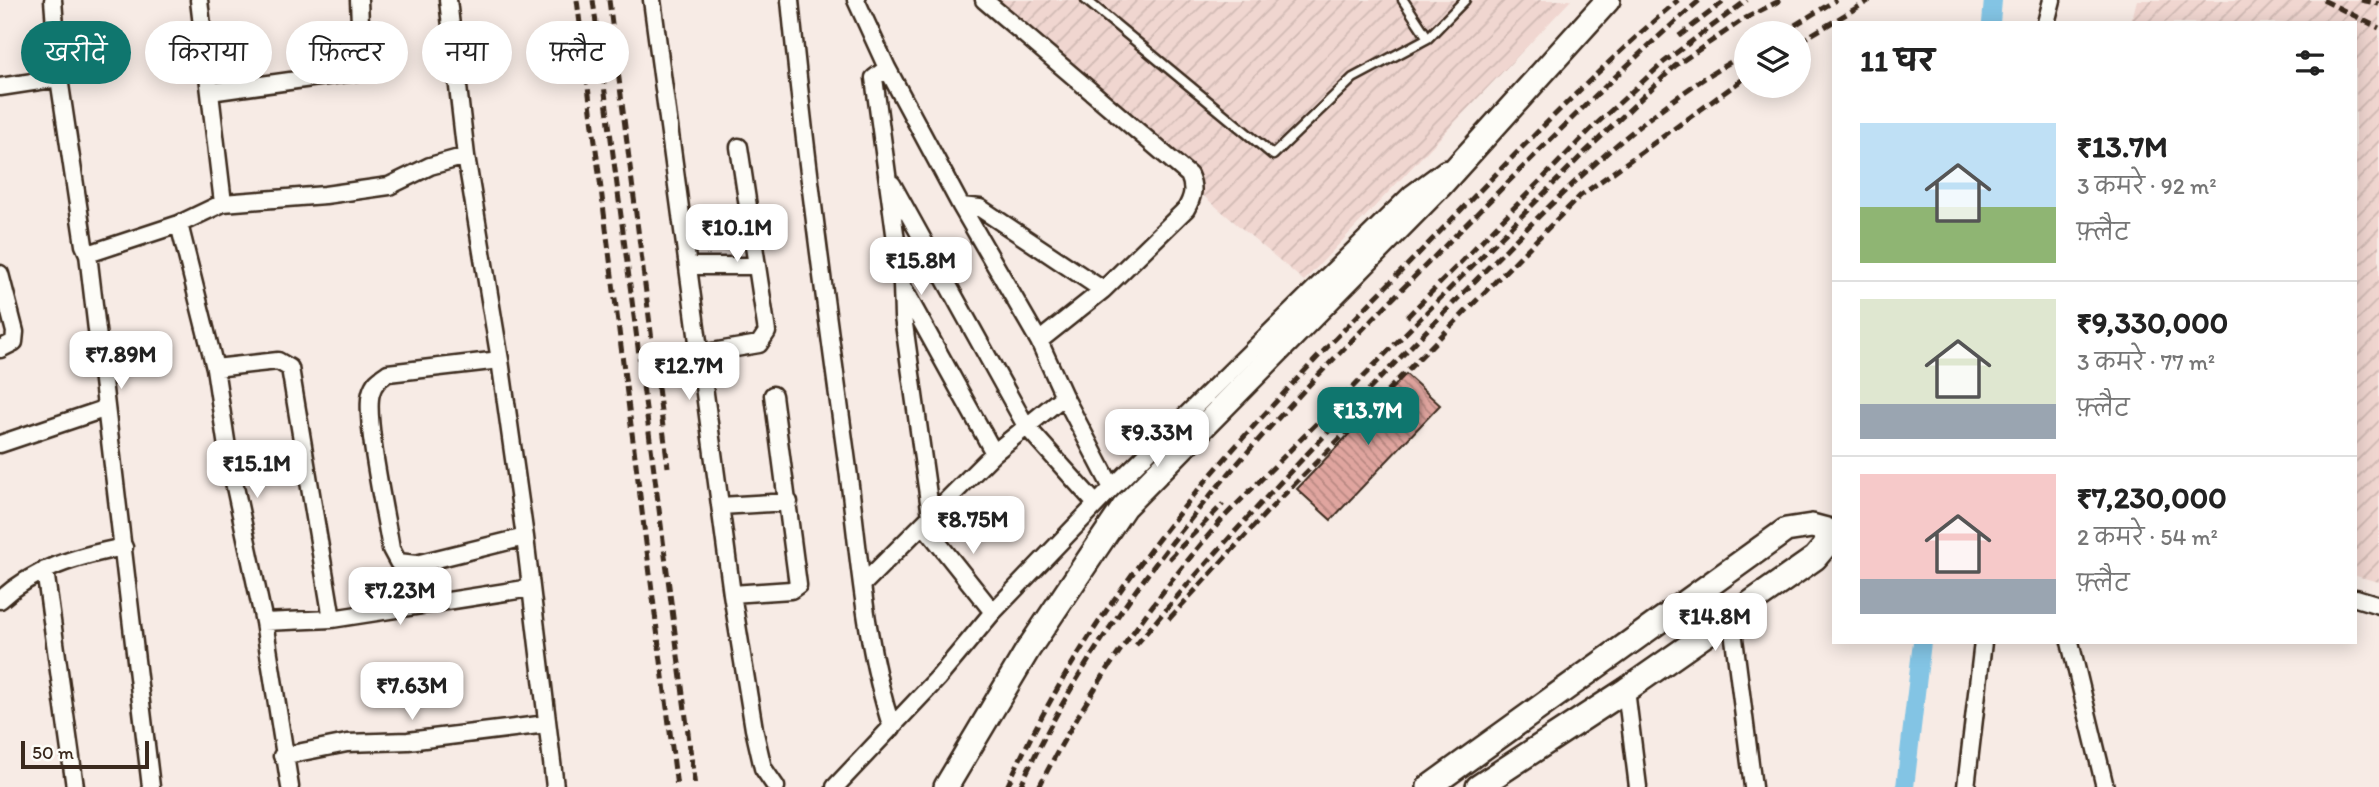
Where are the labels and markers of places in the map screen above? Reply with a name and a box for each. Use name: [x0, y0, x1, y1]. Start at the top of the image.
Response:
pin: ₹10.1M: [680, 204, 794, 264]
pin: ₹15.8M: [864, 238, 978, 297]
pin: ₹7.89M: [64, 332, 178, 391]
pin: ₹12.7M: [632, 342, 746, 402]
pin: ₹13.7M: [1311, 388, 1425, 447]
pin: ₹9.33M: [1100, 410, 1214, 469]
pin: ₹15.1M: [200, 440, 314, 500]
pin: ₹8.75M: [916, 496, 1030, 556]
pin: ₹7.23M: [343, 568, 457, 627]
pin: ₹14.8M: [1658, 594, 1772, 653]
pin: ₹7.63M: [355, 662, 469, 722]

